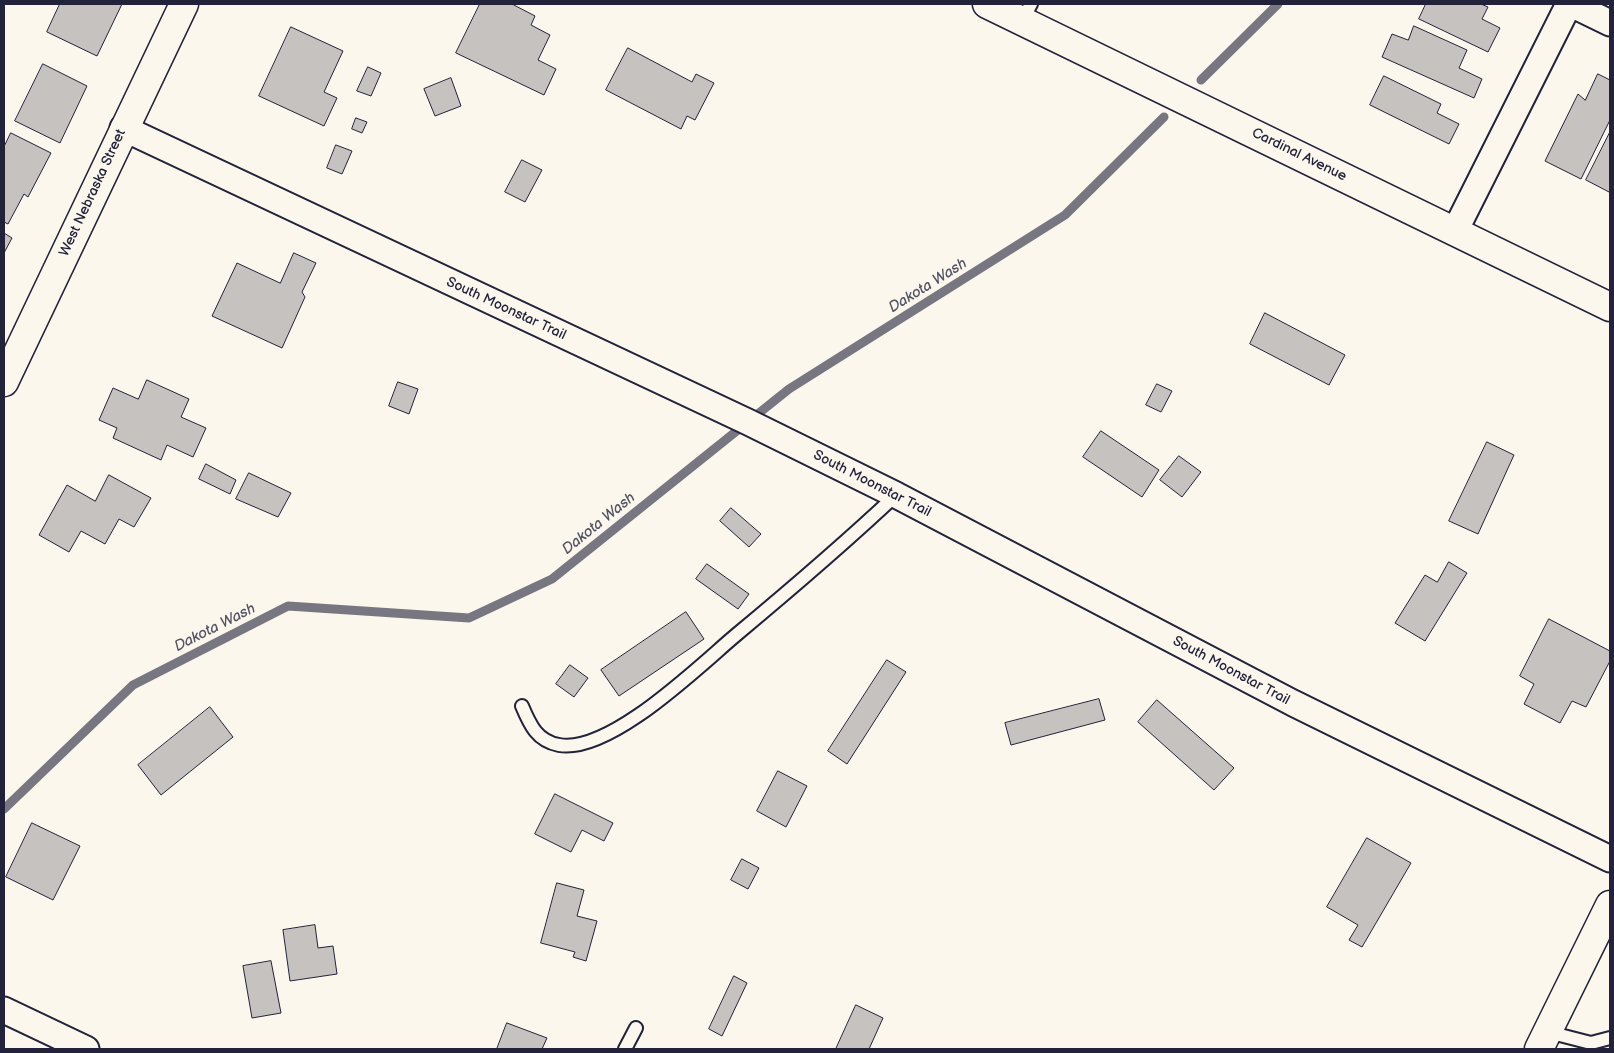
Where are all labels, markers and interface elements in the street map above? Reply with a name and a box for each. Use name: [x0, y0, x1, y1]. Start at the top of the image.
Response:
street label: Cardinal Avenue: [1249, 125, 1349, 185]
street label: West Nebraska Street: [56, 127, 130, 259]
water label: Dakota Wash: [886, 255, 970, 317]
street label: South Moonstar Trail: [443, 274, 569, 344]
street label: South Moonstar Trail: [810, 447, 934, 521]
water label: Dakota Wash: [559, 489, 639, 559]
water label: Dakota Wash: [171, 600, 259, 656]
street label: South Moonstar Trail: [1170, 633, 1292, 709]

